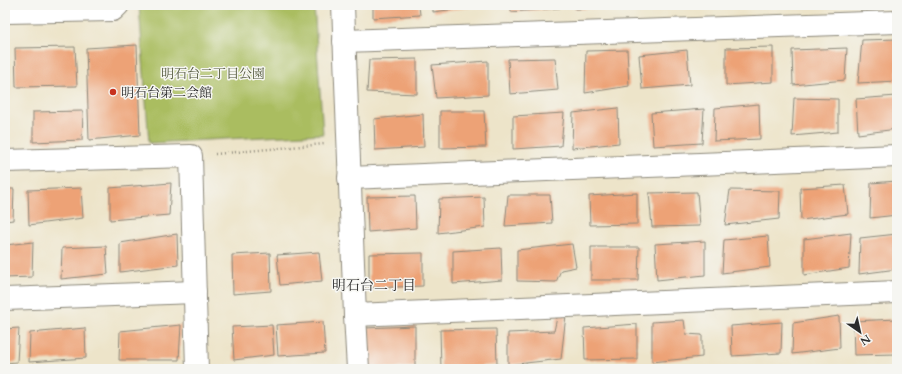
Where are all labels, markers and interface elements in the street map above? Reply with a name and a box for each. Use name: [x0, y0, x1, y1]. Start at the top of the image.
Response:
park label: 明石台二丁目公園: [161, 65, 265, 83]
place label: 明石台第二会館: [121, 84, 212, 102]
marker: 明石台第二会館: [108, 87, 118, 97]
district label: 明石台二丁目: [332, 276, 416, 295]
north arrow: [840, 312, 880, 352]
text: N: [857, 331, 873, 349]

